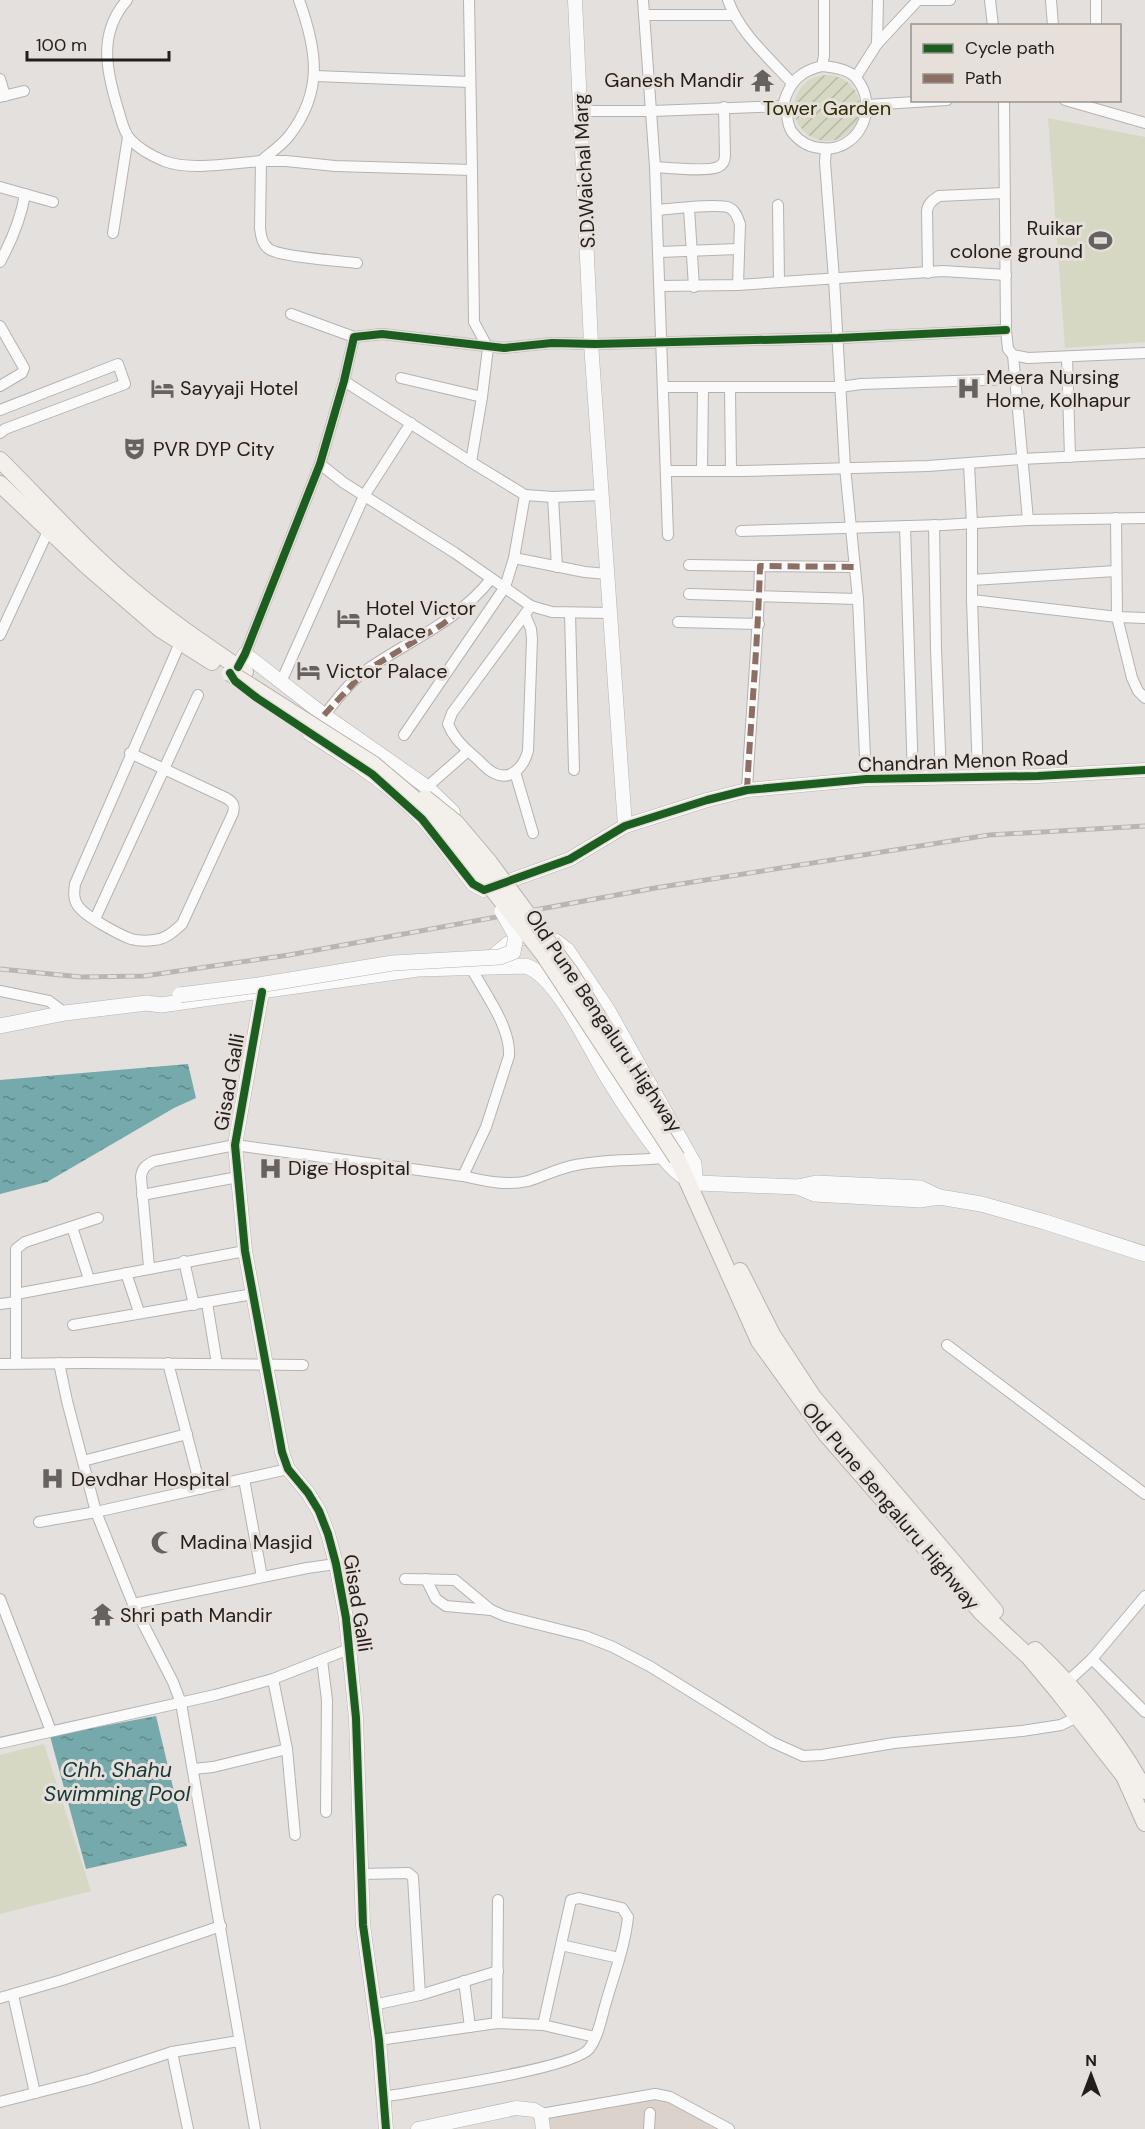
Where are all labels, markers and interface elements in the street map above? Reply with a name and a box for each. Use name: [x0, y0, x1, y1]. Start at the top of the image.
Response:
scale bar: [27, 24, 170, 62]
legend: [911, 24, 1121, 102]
text: 100 m: [36, 33, 87, 57]
text: Cycle path: [965, 36, 1055, 60]
text: Path: [965, 66, 1002, 90]
place label: Ganesh Mandir: [604, 67, 744, 93]
temple icon: Ganesh Mandir: [749, 67, 775, 93]
street label: S.D.Waichal Marg: [567, 93, 601, 249]
park label: Tower Garden: [763, 95, 891, 121]
place label: Ruikar colone ground: [950, 215, 1083, 264]
sports icon: Ruikar colone ground: [1088, 227, 1114, 253]
place label: Meera Nursing Home, Kolhapur: [986, 364, 1131, 413]
hotel icon: Sayyaji Hotel: [149, 375, 175, 401]
place label: Sayyaji Hotel: [180, 375, 298, 401]
hospital icon: Meera Nursing Home, Kolhapur: [955, 375, 981, 401]
theatre icon: PVR DYP City: [122, 436, 148, 462]
place label: PVR DYP City: [153, 436, 275, 462]
place label: Hotel Victor Palace: [366, 595, 476, 644]
hotel icon: Hotel Victor Palace: [335, 606, 361, 632]
hotel icon: Victor Palace: [295, 658, 321, 684]
place label: Victor Palace: [326, 658, 448, 684]
street label: Chandran Menon Road: [857, 744, 1069, 778]
street label: Old Pune Bengaluru Highway: [519, 904, 689, 1138]
street label: Gisad Galli: [208, 1031, 250, 1133]
hospital icon: Dige Hospital: [257, 1155, 283, 1181]
place label: Dige Hospital: [288, 1155, 410, 1181]
street label: Old Pune Bengaluru Highway: [796, 1397, 986, 1615]
hospital icon: Devdhar Hospital: [40, 1466, 66, 1492]
place label: Devdhar Hospital: [71, 1466, 229, 1492]
mosque icon: Madina Masjid: [149, 1529, 175, 1555]
place label: Madina Masjid: [180, 1529, 313, 1555]
street label: Gisad Galli: [337, 1552, 379, 1654]
temple icon: Shri path Mandir: [89, 1602, 115, 1628]
place label: Shri path Mandir: [120, 1602, 272, 1628]
water label: Chh. Shahu Swimming Pool: [44, 1756, 191, 1808]
north arrow: [1061, 2045, 1121, 2105]
text: N: [1085, 2050, 1097, 2071]

